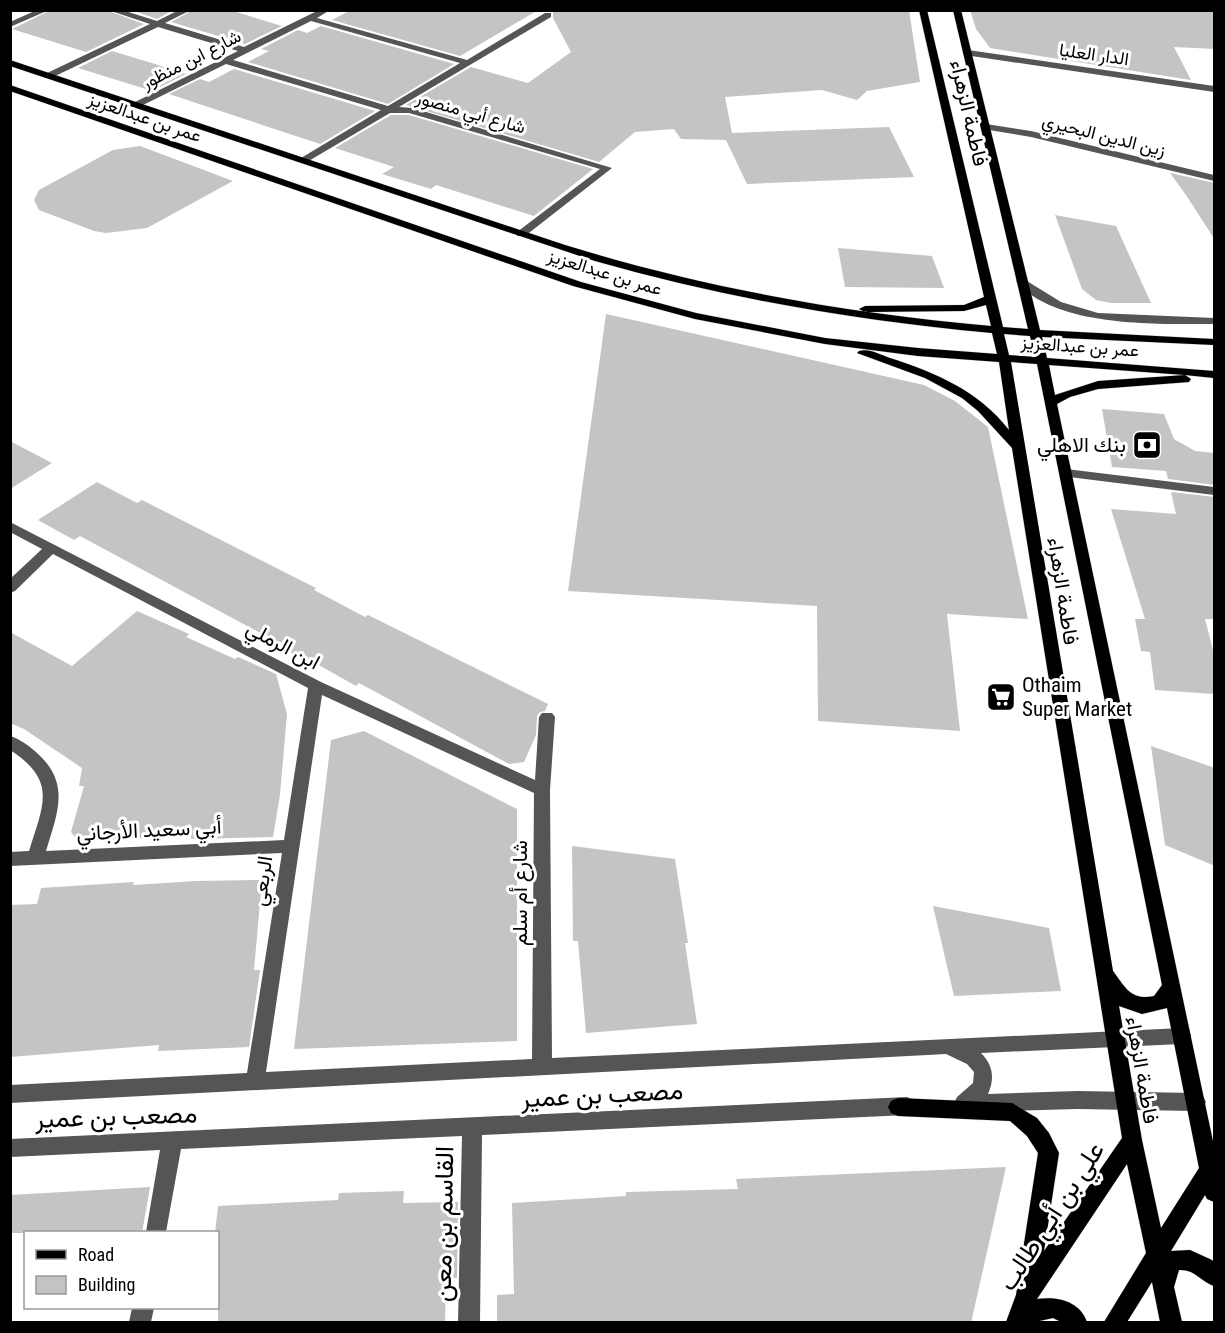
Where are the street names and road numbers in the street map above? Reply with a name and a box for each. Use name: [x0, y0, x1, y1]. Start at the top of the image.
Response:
street label: شارع ابن منظور: [137, 25, 245, 95]
street label: الدار العليا: [1058, 39, 1130, 70]
street label: فاطمة الزهراء: [944, 57, 993, 169]
street label: شارع أبي منصور: [412, 86, 528, 142]
street label: عمر بن عبدالعزيز: [84, 88, 204, 147]
street label: زين الدين البحيري: [1039, 110, 1168, 165]
street label: عمر بن عبدالعزيز: [544, 244, 665, 300]
street label: عمر بن عبدالعزيز: [1019, 331, 1140, 362]
street label: فاطمة الزهراء: [1042, 536, 1083, 647]
street label: ابن الرملي: [240, 616, 324, 679]
street label: أبي سعيد الأرجاني: [76, 814, 223, 851]
street label: شارع أم سلم: [508, 840, 534, 946]
street label: الربعي: [247, 854, 282, 908]
street label: فاطمة الزهراء: [1120, 1014, 1163, 1126]
street label: مصعب بن عمير: [519, 1075, 684, 1114]
street label: مصعب بن عمير: [33, 1098, 198, 1135]
street label: علي بن أبي طالب: [992, 1136, 1115, 1299]
street label: القاسم بن معن: [427, 1146, 461, 1302]

